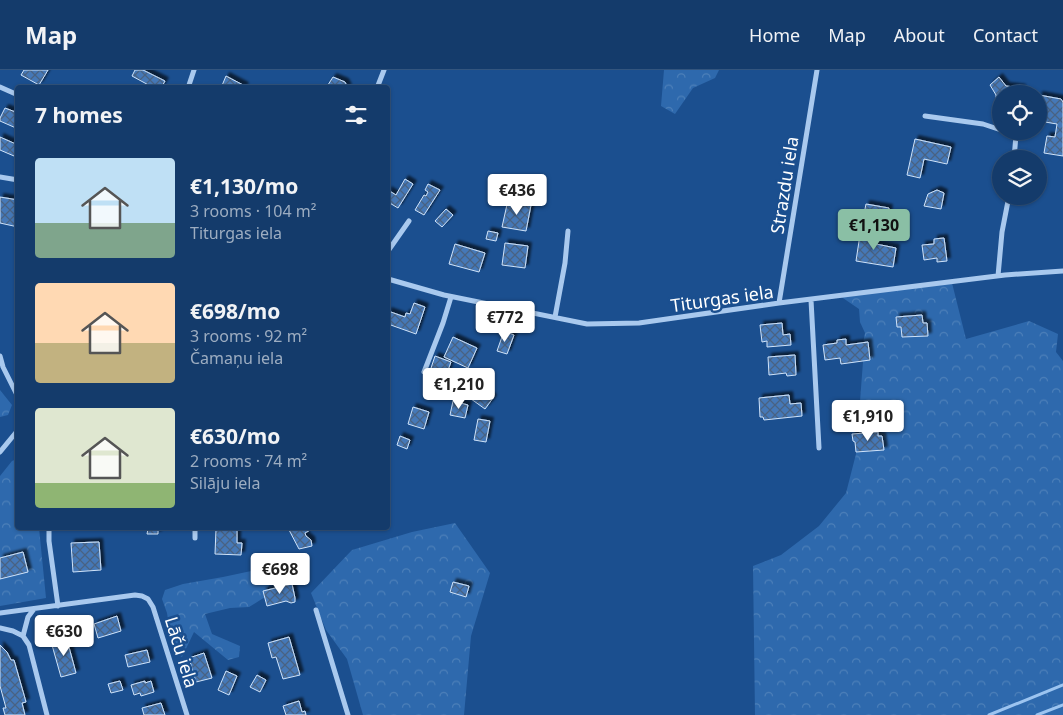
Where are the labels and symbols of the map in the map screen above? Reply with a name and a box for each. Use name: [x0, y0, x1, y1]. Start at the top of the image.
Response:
street label: Strazdu iela: [764, 135, 804, 235]
pin: €436: [487, 174, 547, 216]
pin: €1,130: [833, 208, 915, 251]
street label: Titurgas iela: [669, 279, 775, 317]
pin: €772: [475, 300, 535, 343]
pin: €1,210: [418, 368, 500, 410]
pin: €1,910: [827, 400, 909, 442]
pin: €698: [250, 552, 310, 595]
street label: Lāču iela: [160, 613, 204, 691]
pin: €630: [34, 614, 94, 657]

